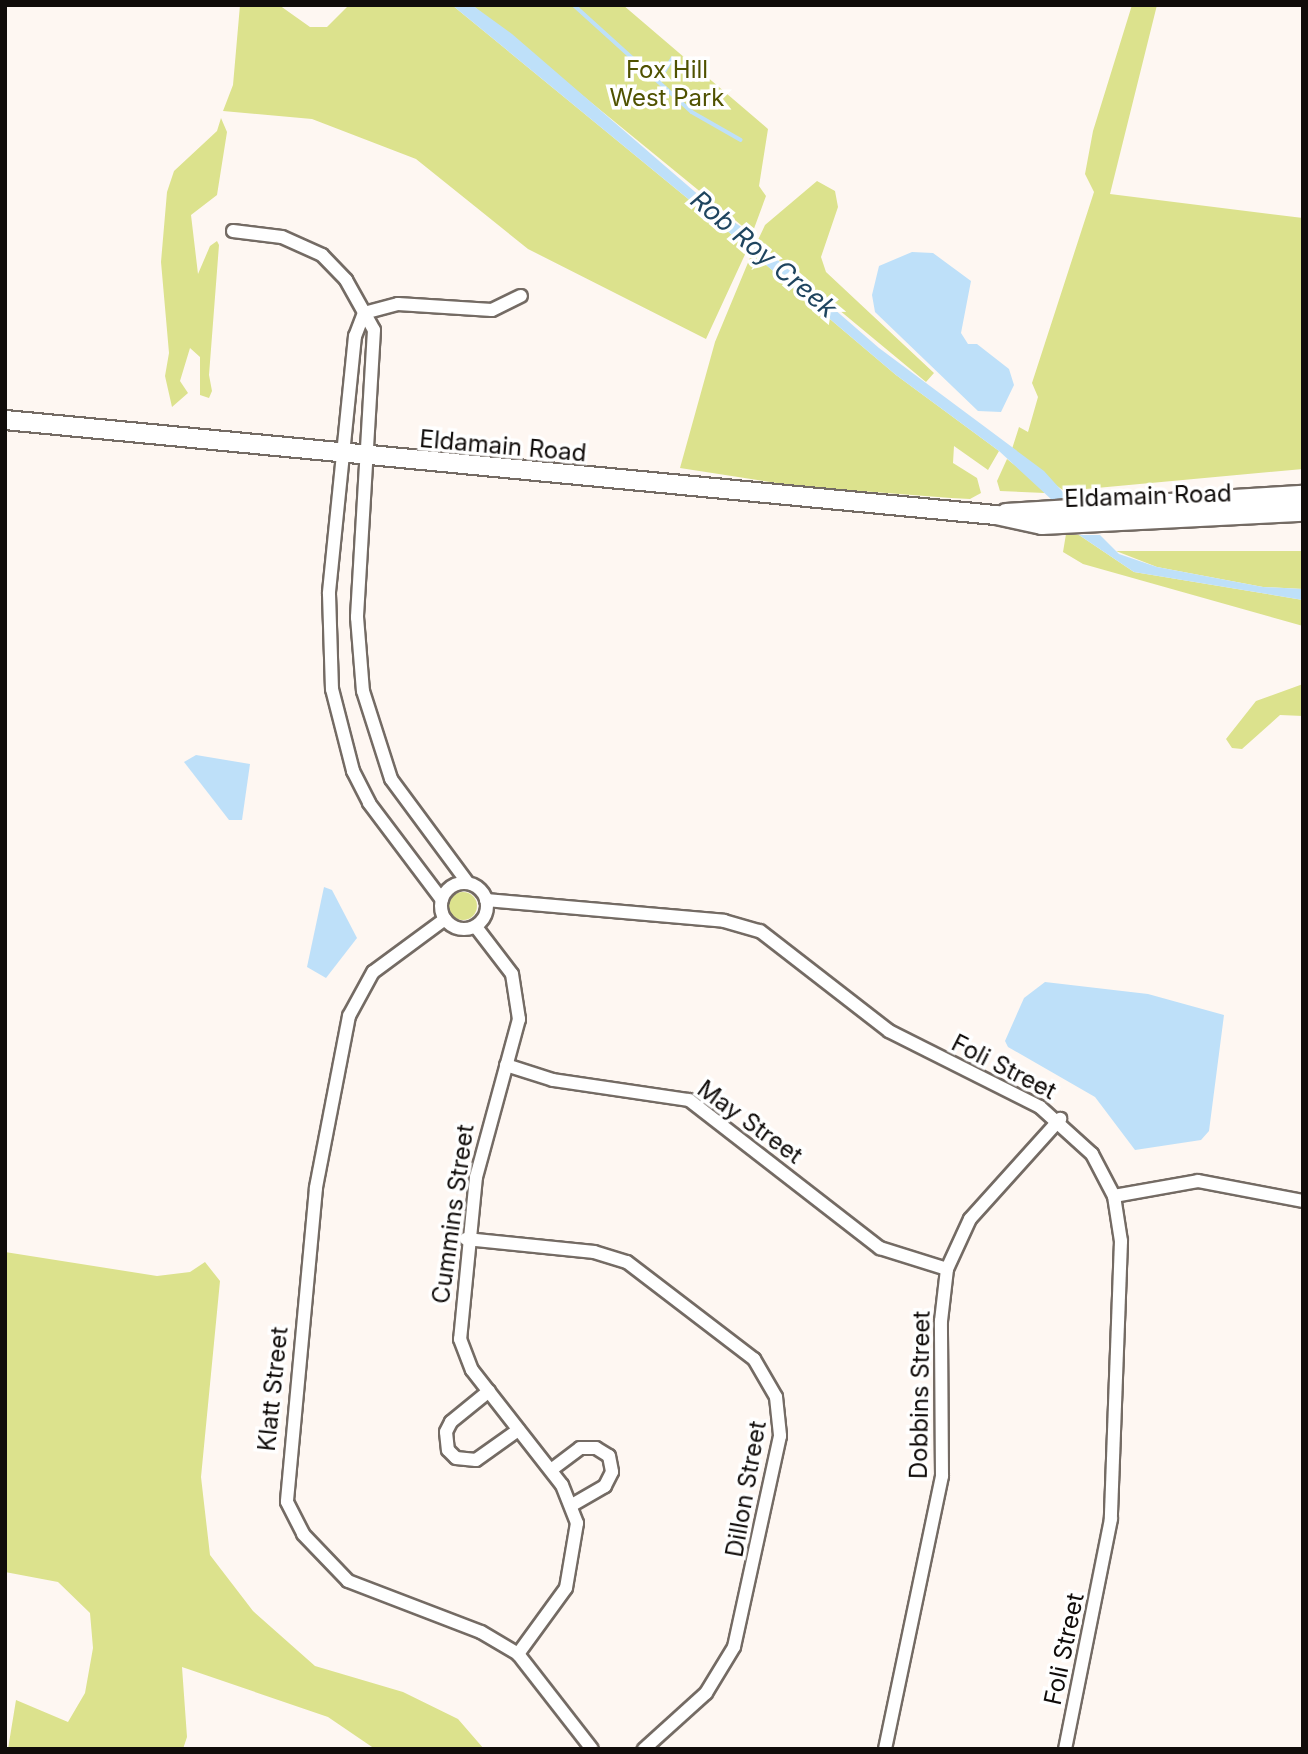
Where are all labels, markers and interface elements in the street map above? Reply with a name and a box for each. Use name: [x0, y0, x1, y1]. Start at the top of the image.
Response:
park label: Fox Hill West Park: [609, 56, 725, 112]
water label: Rob Roy Creek: [685, 184, 843, 324]
street label: Eldamain Road: [418, 424, 588, 468]
street label: Eldamain Road: [1064, 479, 1232, 513]
street label: Foli Street: [947, 1028, 1061, 1106]
street label: May Street: [692, 1074, 808, 1170]
street label: Cummins Street: [426, 1122, 480, 1306]
street label: Dobbins Street: [904, 1311, 936, 1479]
street label: Klatt Street: [252, 1325, 294, 1453]
street label: Dillon Street: [720, 1419, 772, 1559]
street label: Foli Street: [1038, 1590, 1090, 1708]

